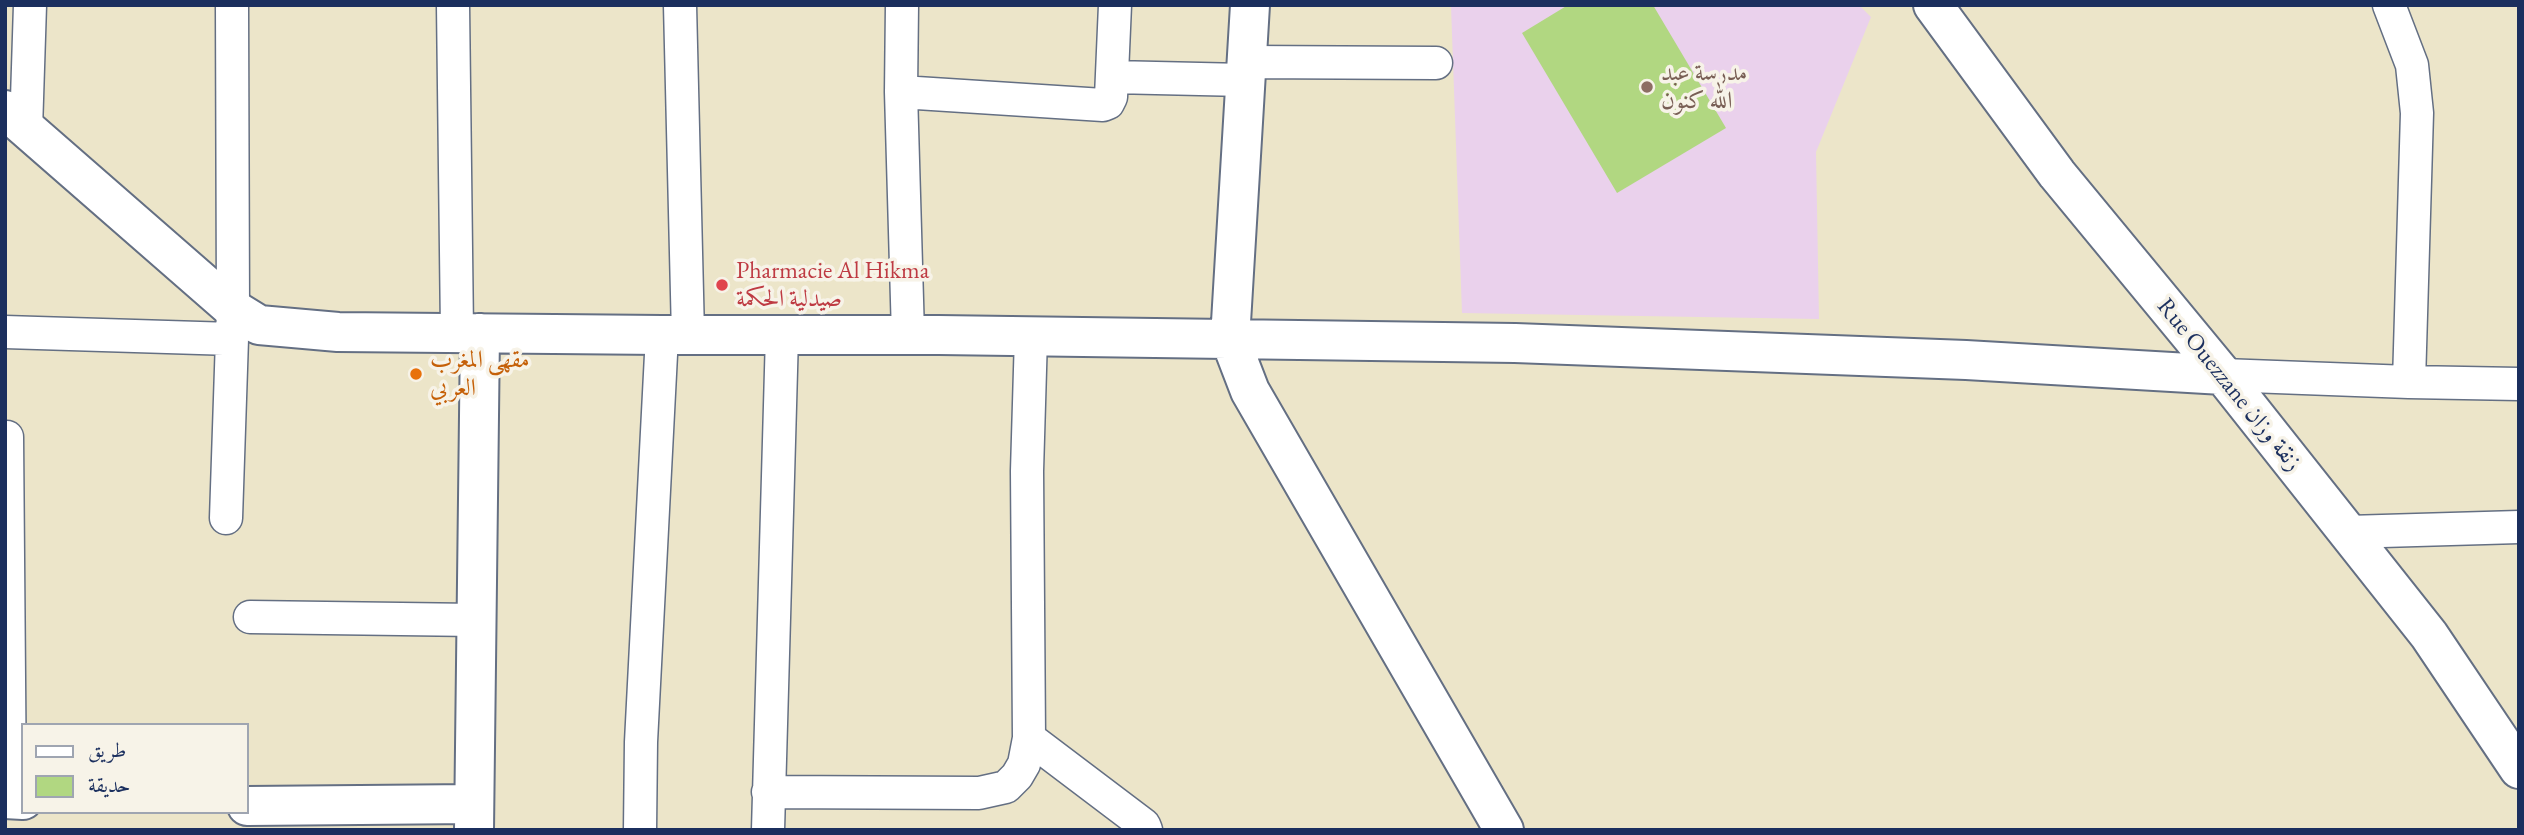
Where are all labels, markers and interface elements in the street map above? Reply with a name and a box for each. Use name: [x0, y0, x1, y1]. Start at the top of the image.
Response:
place label: مدرسة عبد الله كنون: [1661, 59, 1747, 115]
marker: مدرسة عبد الله كنون: [1639, 79, 1655, 95]
place label: Pharmacie Al Hikma صيدلية الحكمة: [736, 257, 929, 313]
marker: Pharmacie Al Hikma صيدلية الحكمة: [714, 277, 730, 293]
street label: Rue Ouezzane زنقة وزان: [2150, 293, 2308, 477]
place label: مقهى المغرب العربي: [430, 346, 530, 402]
marker: مقهى المغرب العربي: [408, 366, 424, 382]
legend: [21, 723, 248, 814]
text: طريق: [88, 736, 126, 763]
text: حديقة: [88, 771, 131, 798]

